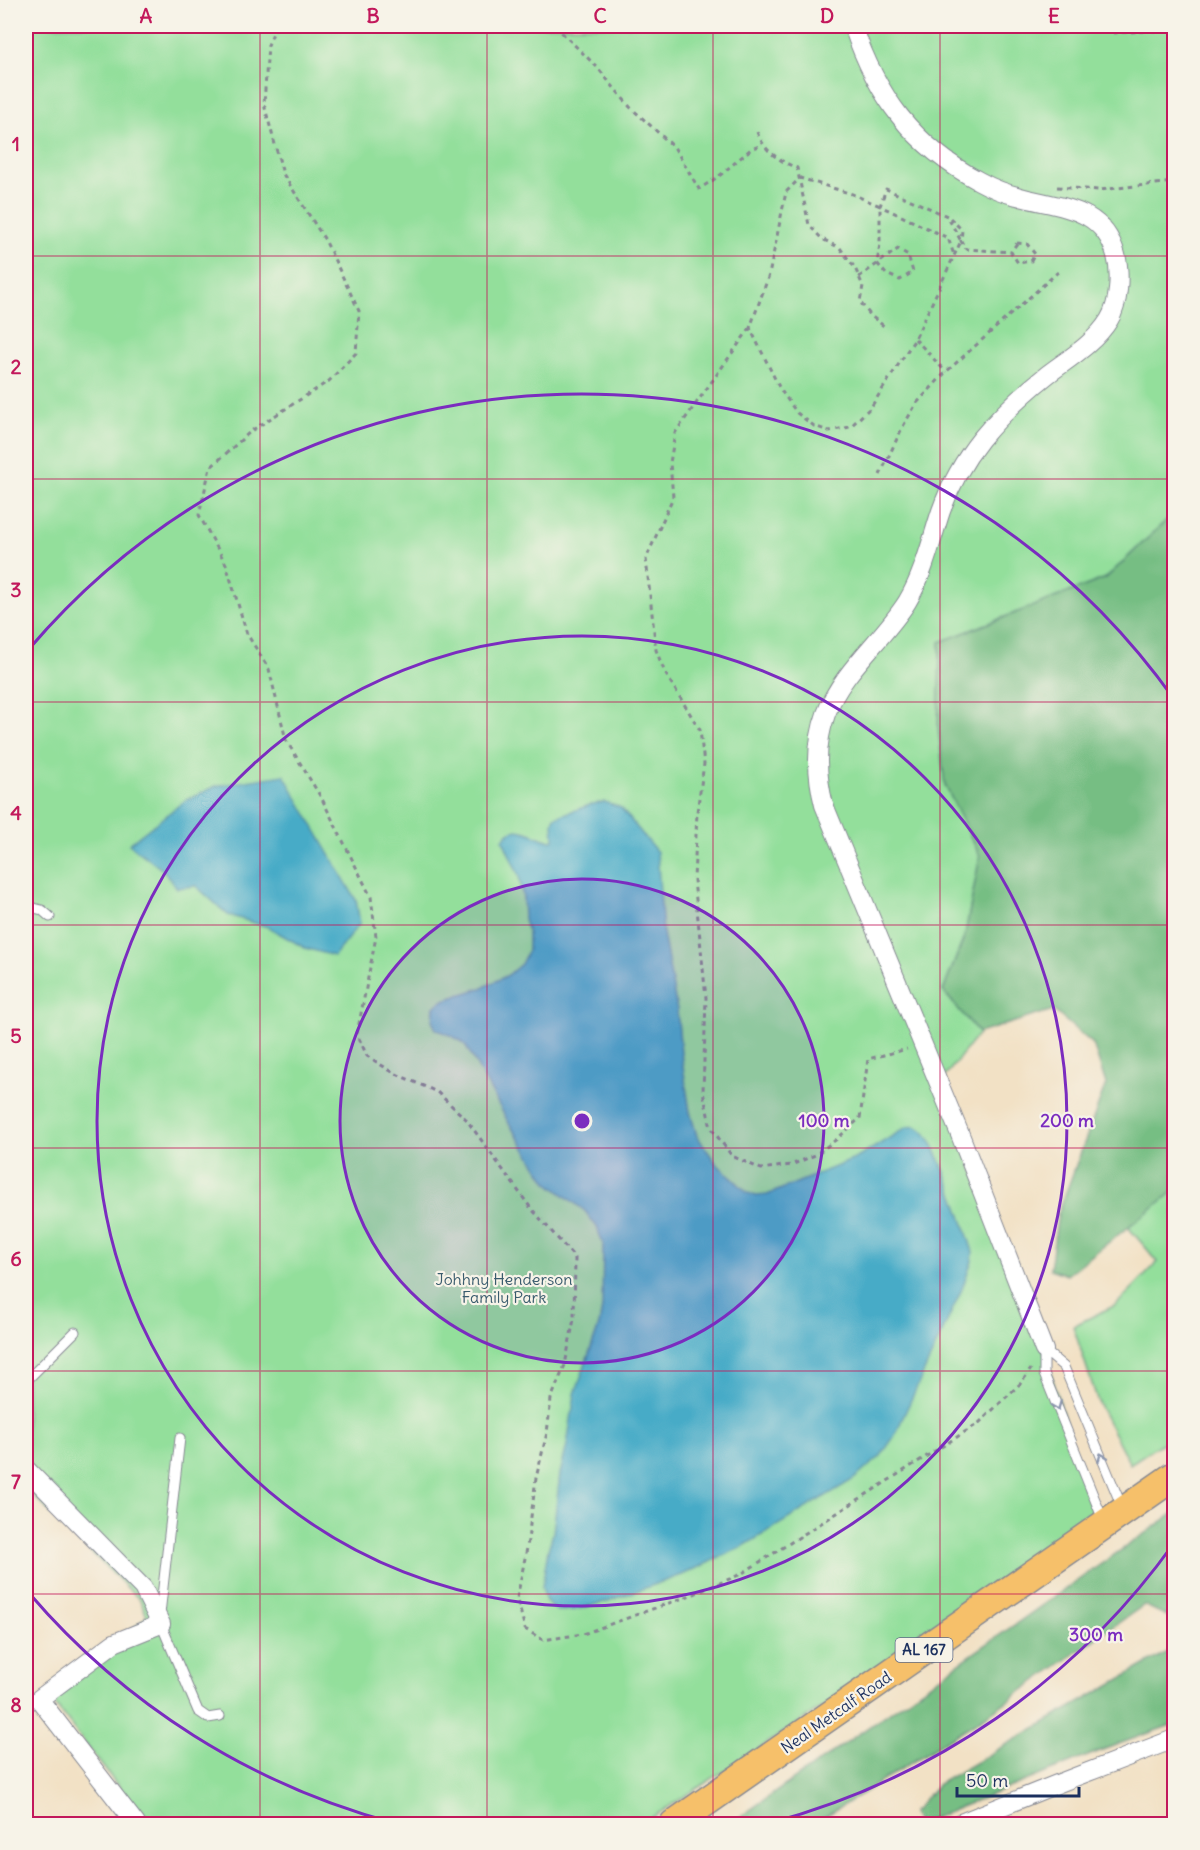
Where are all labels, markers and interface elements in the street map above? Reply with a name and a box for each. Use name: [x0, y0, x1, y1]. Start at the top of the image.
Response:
text: A: [140, 3, 153, 28]
text: B: [366, 3, 380, 28]
text: C: [593, 3, 607, 28]
text: D: [820, 3, 834, 28]
text: E: [1048, 3, 1060, 28]
text: 1: [12, 131, 20, 156]
text: 2: [11, 354, 22, 379]
text: 3: [10, 577, 22, 602]
text: 4: [10, 800, 22, 825]
text: 5: [10, 1023, 22, 1048]
text: 100 m: [799, 1109, 850, 1132]
text: 200 m: [1040, 1109, 1094, 1132]
centre of rings: [572, 1111, 592, 1131]
text: 6: [10, 1246, 22, 1271]
park label: Johhny Henderson Family Park: [436, 1269, 572, 1307]
one-way arrow: [1050, 1400, 1062, 1411]
one-way arrow: [1097, 1453, 1109, 1464]
text: 7: [11, 1469, 21, 1494]
text: 300 m: [1069, 1623, 1123, 1646]
road number: AL 167: [896, 1638, 952, 1662]
street label: Neal Metcalf Road: [777, 1666, 895, 1758]
text: 8: [10, 1692, 22, 1717]
scale bar: [957, 1760, 1078, 1798]
text: 50 m: [966, 1769, 1008, 1792]

